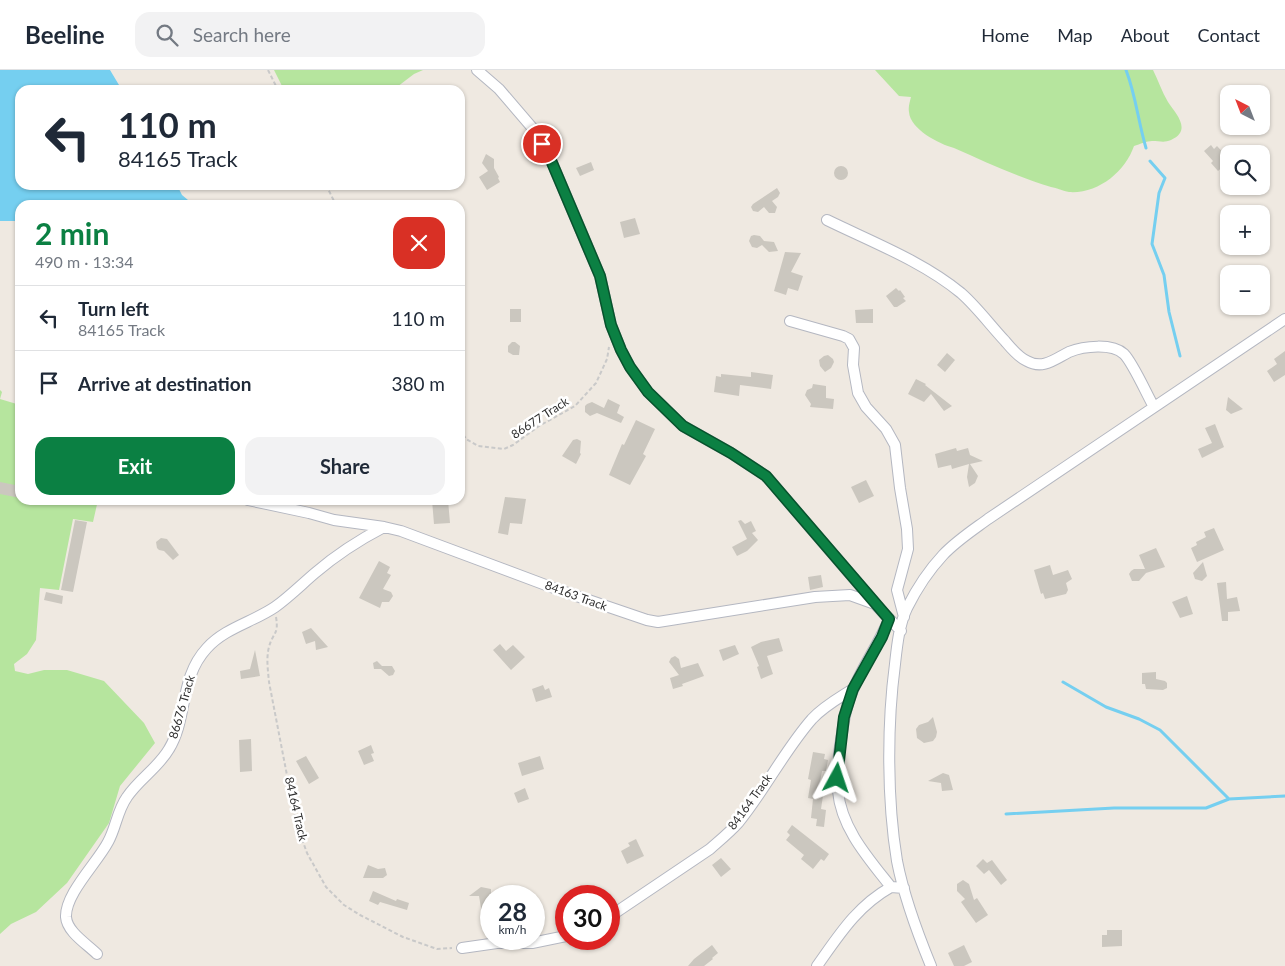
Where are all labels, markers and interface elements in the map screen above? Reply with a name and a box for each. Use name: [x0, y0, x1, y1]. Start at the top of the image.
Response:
search box: [135, 12, 485, 57]
text: Beeline: [25, 20, 105, 49]
icon: search: [153, 21, 181, 49]
text: Search here: [193, 23, 291, 46]
text: Home: [981, 24, 1029, 46]
text: Map: [1057, 24, 1093, 46]
text: About: [1121, 24, 1170, 46]
text: Contact: [1198, 24, 1260, 46]
north arrow: [1220, 85, 1270, 135]
map controls: [1220, 85, 1270, 315]
text: 110 m: [118, 103, 217, 145]
icon: left: [35, 105, 100, 170]
pin: [521, 123, 563, 165]
icon: arrive: [528, 130, 556, 158]
text: 84165 Track: [118, 145, 238, 172]
button: search: [1220, 145, 1270, 195]
button: +: [1220, 205, 1270, 255]
text: 2 min: [35, 215, 109, 251]
button: close: [393, 217, 445, 269]
text: 490 m · 13:34: [35, 252, 134, 271]
button: −: [1220, 265, 1270, 315]
text: Turn left: [78, 297, 149, 320]
icon: left: [35, 304, 63, 332]
text: 110 m: [391, 307, 445, 330]
text: 84165 Track: [78, 320, 165, 339]
icon: arrive: [35, 369, 63, 397]
text: Arrive at destination: [78, 372, 251, 395]
text: 380 m: [391, 372, 445, 395]
street label: 86677 Track: [508, 393, 572, 442]
button: Exit: [35, 437, 235, 495]
button: Share: [245, 437, 445, 495]
street label: 84163 Track: [543, 577, 610, 614]
street label: 86676 Track: [165, 673, 198, 740]
position arrow: [810, 751, 862, 803]
street label: 84164 Track: [724, 770, 775, 833]
street label: 84164 Track: [282, 775, 311, 843]
speed limit sign: 30: [555, 885, 620, 950]
text: 28: [498, 896, 527, 926]
text: km/h: [498, 922, 527, 937]

